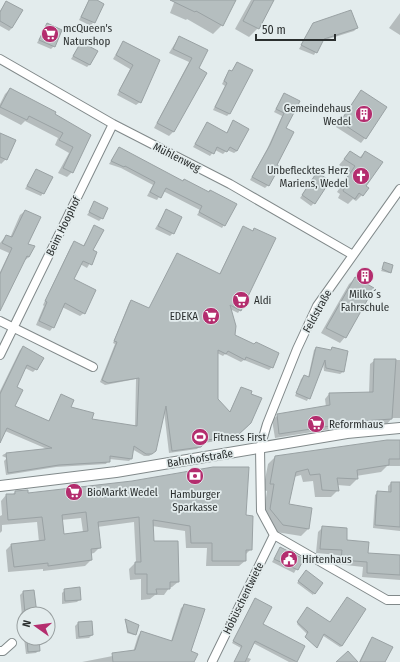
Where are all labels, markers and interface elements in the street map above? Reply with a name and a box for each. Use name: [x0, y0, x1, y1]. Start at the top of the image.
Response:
scale bar: [256, 16, 335, 42]
place label: mcQueen's Naturshop: [63, 22, 112, 48]
text: 50 m: [262, 23, 286, 37]
supermarket icon: mcQueen's Naturshop: [40, 24, 60, 44]
place label: Gemeindehaus Wedel: [284, 102, 351, 128]
building icon: Gemeindehaus Wedel: [354, 104, 374, 124]
street label: Mühlenweg: [151, 140, 203, 175]
place label: Unbeflecktes Herz Mariens, Wedel: [267, 164, 349, 190]
church icon: Unbeflecktes Herz Mariens, Wedel: [351, 166, 371, 186]
street label: Beim Hoophof: [44, 194, 84, 258]
building icon: Milko´s Fahrschule: [355, 266, 375, 286]
street label: Feldstraße: [300, 287, 335, 335]
place label: Milko´s Fahrschule: [341, 288, 389, 314]
supermarket icon: Aldi: [231, 290, 251, 310]
place label: Aldi: [254, 294, 272, 307]
supermarket icon: EDEKA: [201, 306, 221, 326]
place label: EDEKA: [170, 310, 198, 323]
supermarket icon: Reformhaus: [306, 414, 326, 434]
place label: Reformhaus: [329, 418, 384, 431]
sports icon: Fitness First: [190, 427, 210, 447]
place label: Fitness First: [213, 431, 267, 444]
street label: Bahnhofstraße: [166, 447, 234, 470]
bank icon: Hamburger Sparkasse: [185, 466, 205, 486]
supermarket icon: BioMarkt Wedel: [64, 482, 84, 502]
place label: BioMarkt Wedel: [87, 486, 158, 499]
place label: Hamburger Sparkasse: [170, 488, 220, 514]
public building icon: Hirtenhaus: [279, 549, 299, 569]
place label: Hirtenhaus: [302, 553, 352, 566]
street label: Höbüschentwiete: [220, 560, 266, 636]
north arrow: [16, 606, 56, 646]
text: N: [20, 619, 34, 628]

